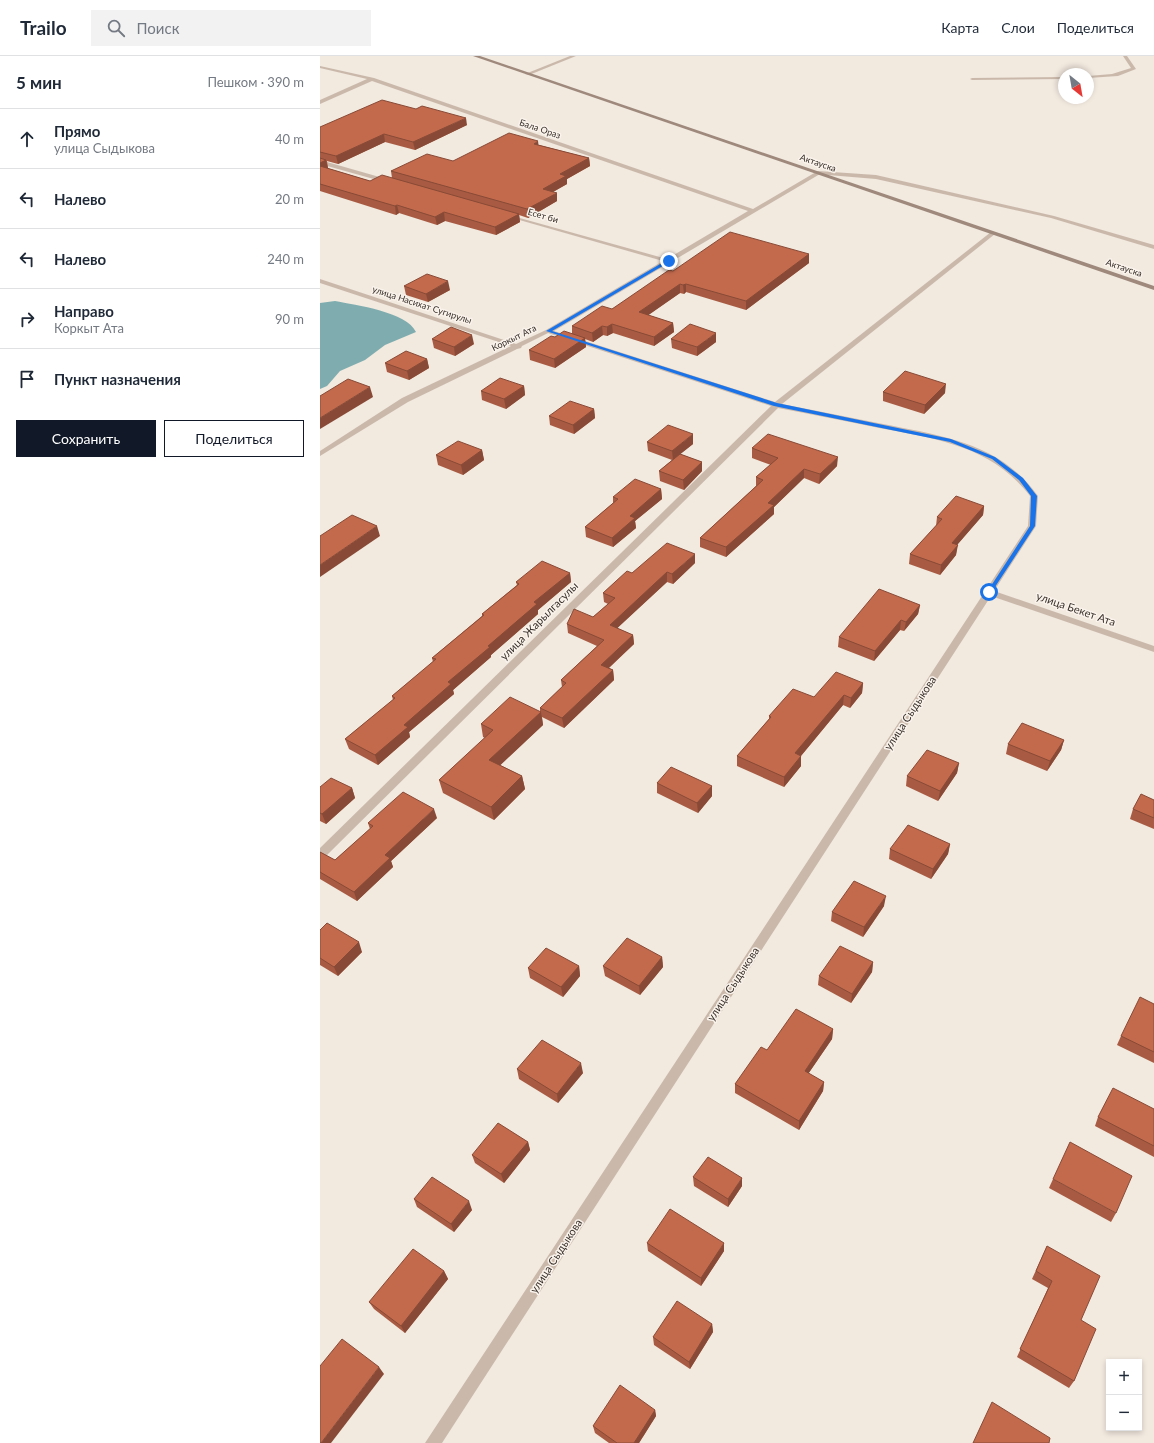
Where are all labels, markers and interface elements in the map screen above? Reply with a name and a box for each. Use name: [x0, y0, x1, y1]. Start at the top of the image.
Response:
search box: [91, 10, 371, 46]
text: Trailo: [20, 16, 67, 39]
icon: search: [105, 17, 127, 39]
text: Поиск: [137, 19, 179, 37]
text: Карта: [941, 19, 979, 36]
text: Слои: [1001, 19, 1035, 36]
text: Поделиться: [1057, 19, 1134, 36]
north arrow: [1058, 68, 1094, 104]
text: 5 мин: [16, 72, 62, 93]
text: Пешком · 390 m: [207, 74, 304, 90]
street label: Бала Ораз: [518, 116, 562, 141]
text: Прямо: [54, 122, 100, 140]
icon: ahead: [16, 128, 38, 150]
text: 40 m: [275, 131, 304, 147]
text: улица Сыдыкова: [54, 140, 155, 156]
street label: Актауска: [799, 151, 838, 174]
icon: left: [16, 188, 38, 210]
text: Налево: [54, 190, 106, 208]
text: 20 m: [275, 191, 304, 207]
street label: Есет би: [527, 206, 560, 225]
icon: left: [16, 248, 38, 270]
text: Налево: [54, 250, 106, 268]
text: 240 m: [267, 251, 304, 267]
route end: [660, 252, 678, 270]
street label: Актауска: [1105, 256, 1144, 279]
street label: улица Насихат Сугирулы: [371, 283, 473, 326]
text: Направо: [54, 302, 114, 320]
icon: right: [16, 308, 38, 330]
text: 90 m: [275, 311, 304, 327]
text: Коркыт Ата: [54, 320, 124, 336]
street label: Коркыт Ата: [490, 322, 538, 353]
icon: arrive: [16, 368, 38, 390]
text: Пункт назначения: [54, 370, 181, 388]
button: Сохранить: [16, 420, 156, 457]
button: Поделиться: [164, 420, 304, 457]
street label: улица Жарылгасулы: [497, 579, 580, 662]
route start: [980, 583, 998, 601]
street label: улица Бекет Ата: [1035, 589, 1117, 628]
street label: улица Сыдыкова: [881, 673, 938, 752]
street label: улица Сыдыкова: [704, 944, 761, 1023]
street label: улица Сыдыкова: [527, 1216, 584, 1295]
map controls: [1106, 1359, 1142, 1431]
button: +: [1106, 1359, 1142, 1395]
button: −: [1106, 1395, 1142, 1431]

